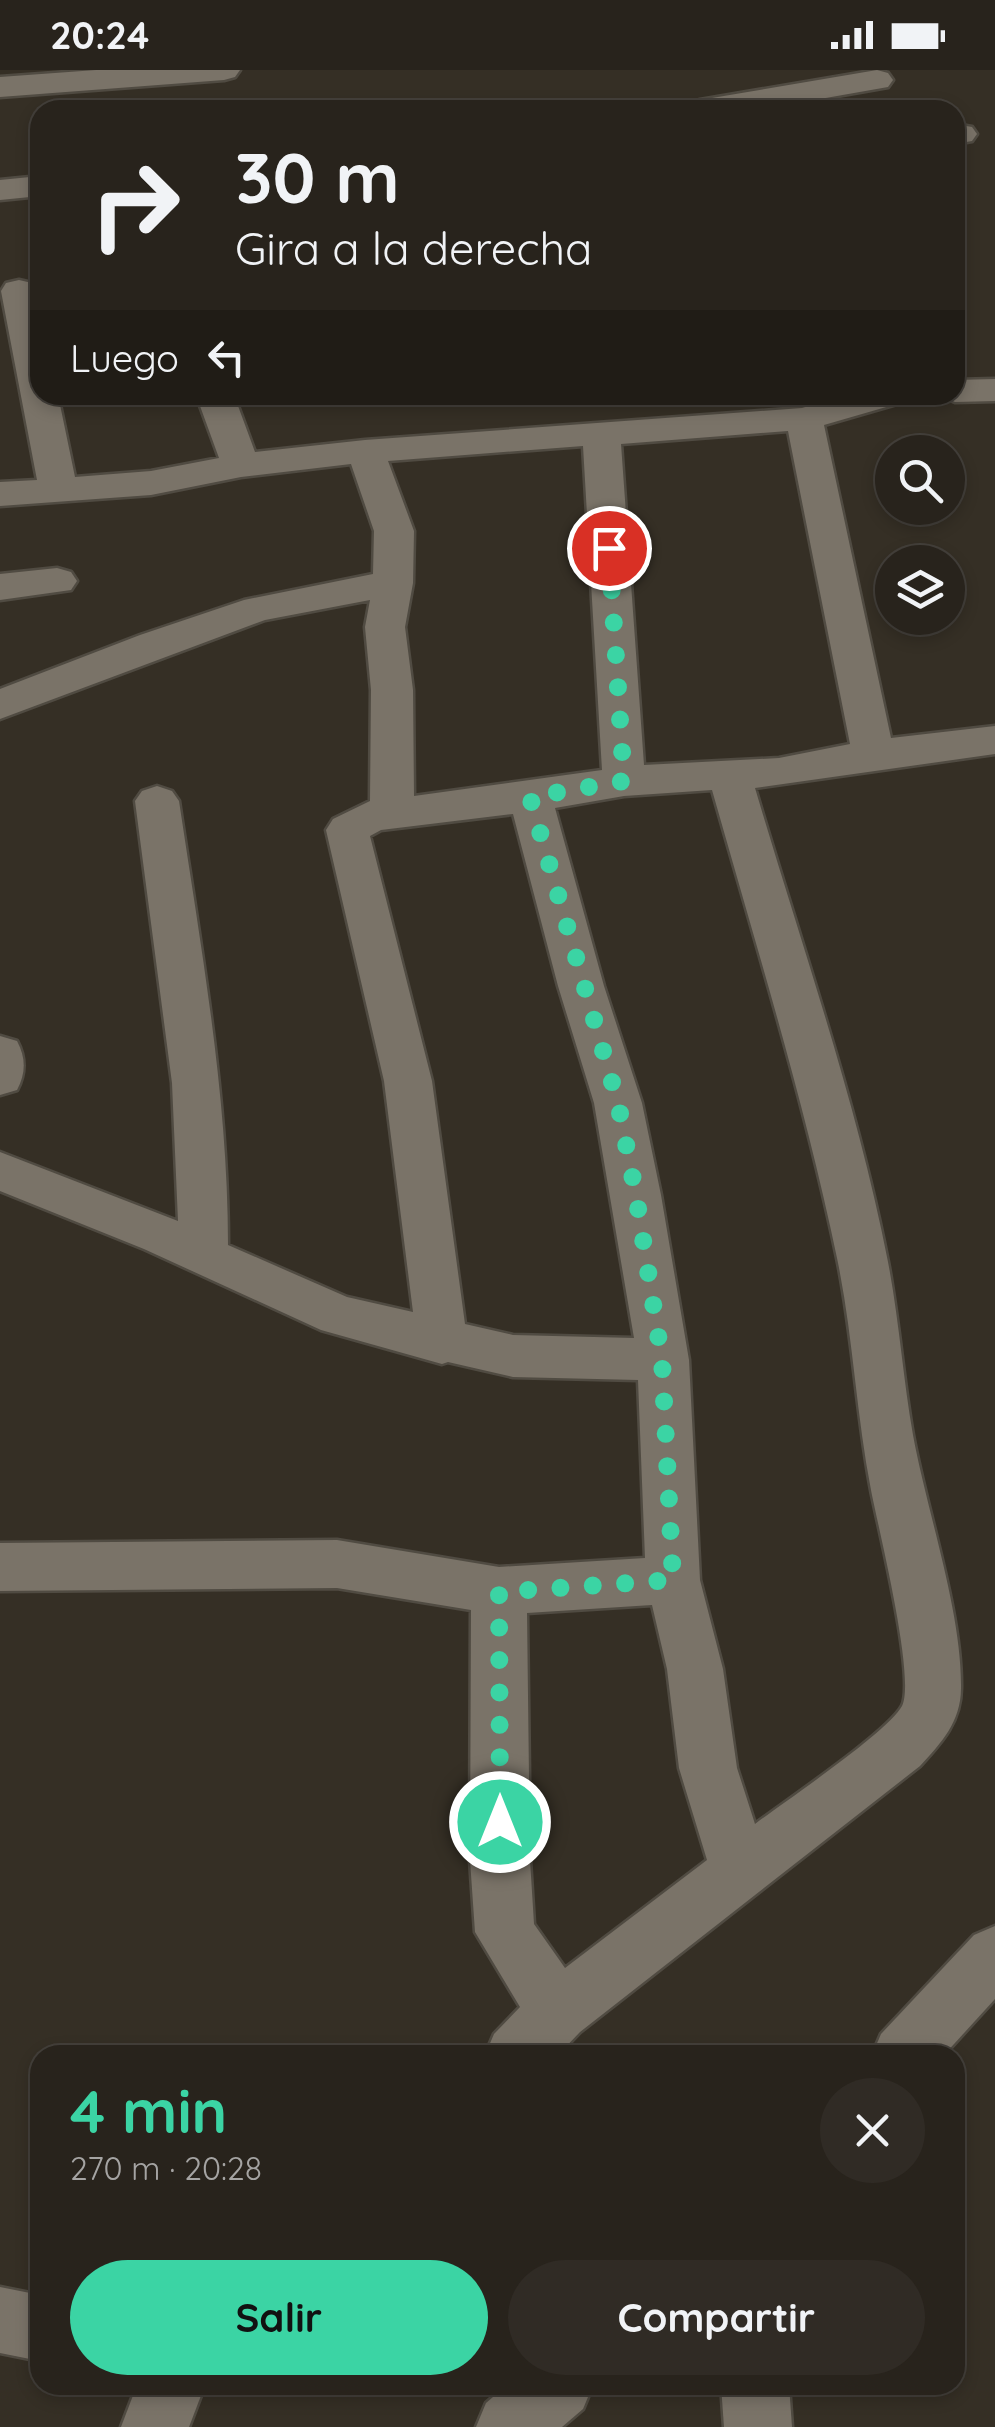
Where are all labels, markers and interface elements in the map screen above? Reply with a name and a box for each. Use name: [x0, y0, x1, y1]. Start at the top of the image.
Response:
text: 20:24: [50, 11, 149, 59]
text: 30 m: [235, 133, 400, 221]
icon: right: [70, 140, 200, 270]
text: Gira a la derecha: [235, 220, 592, 276]
icon: left: [199, 330, 254, 385]
text: Luego: [70, 334, 179, 382]
map controls: [875, 435, 965, 635]
button: search: [875, 435, 965, 525]
pin: [567, 506, 652, 591]
icon: arrive: [582, 521, 637, 576]
button: layers: [875, 545, 965, 635]
position arrow: [448, 1770, 552, 1874]
text: 4 min: [70, 2073, 227, 2148]
button: close: [820, 2078, 925, 2183]
text: 270 m · 20:28: [70, 2148, 262, 2188]
button: Salir: [70, 2260, 488, 2375]
button: Compartir: [508, 2260, 925, 2375]

